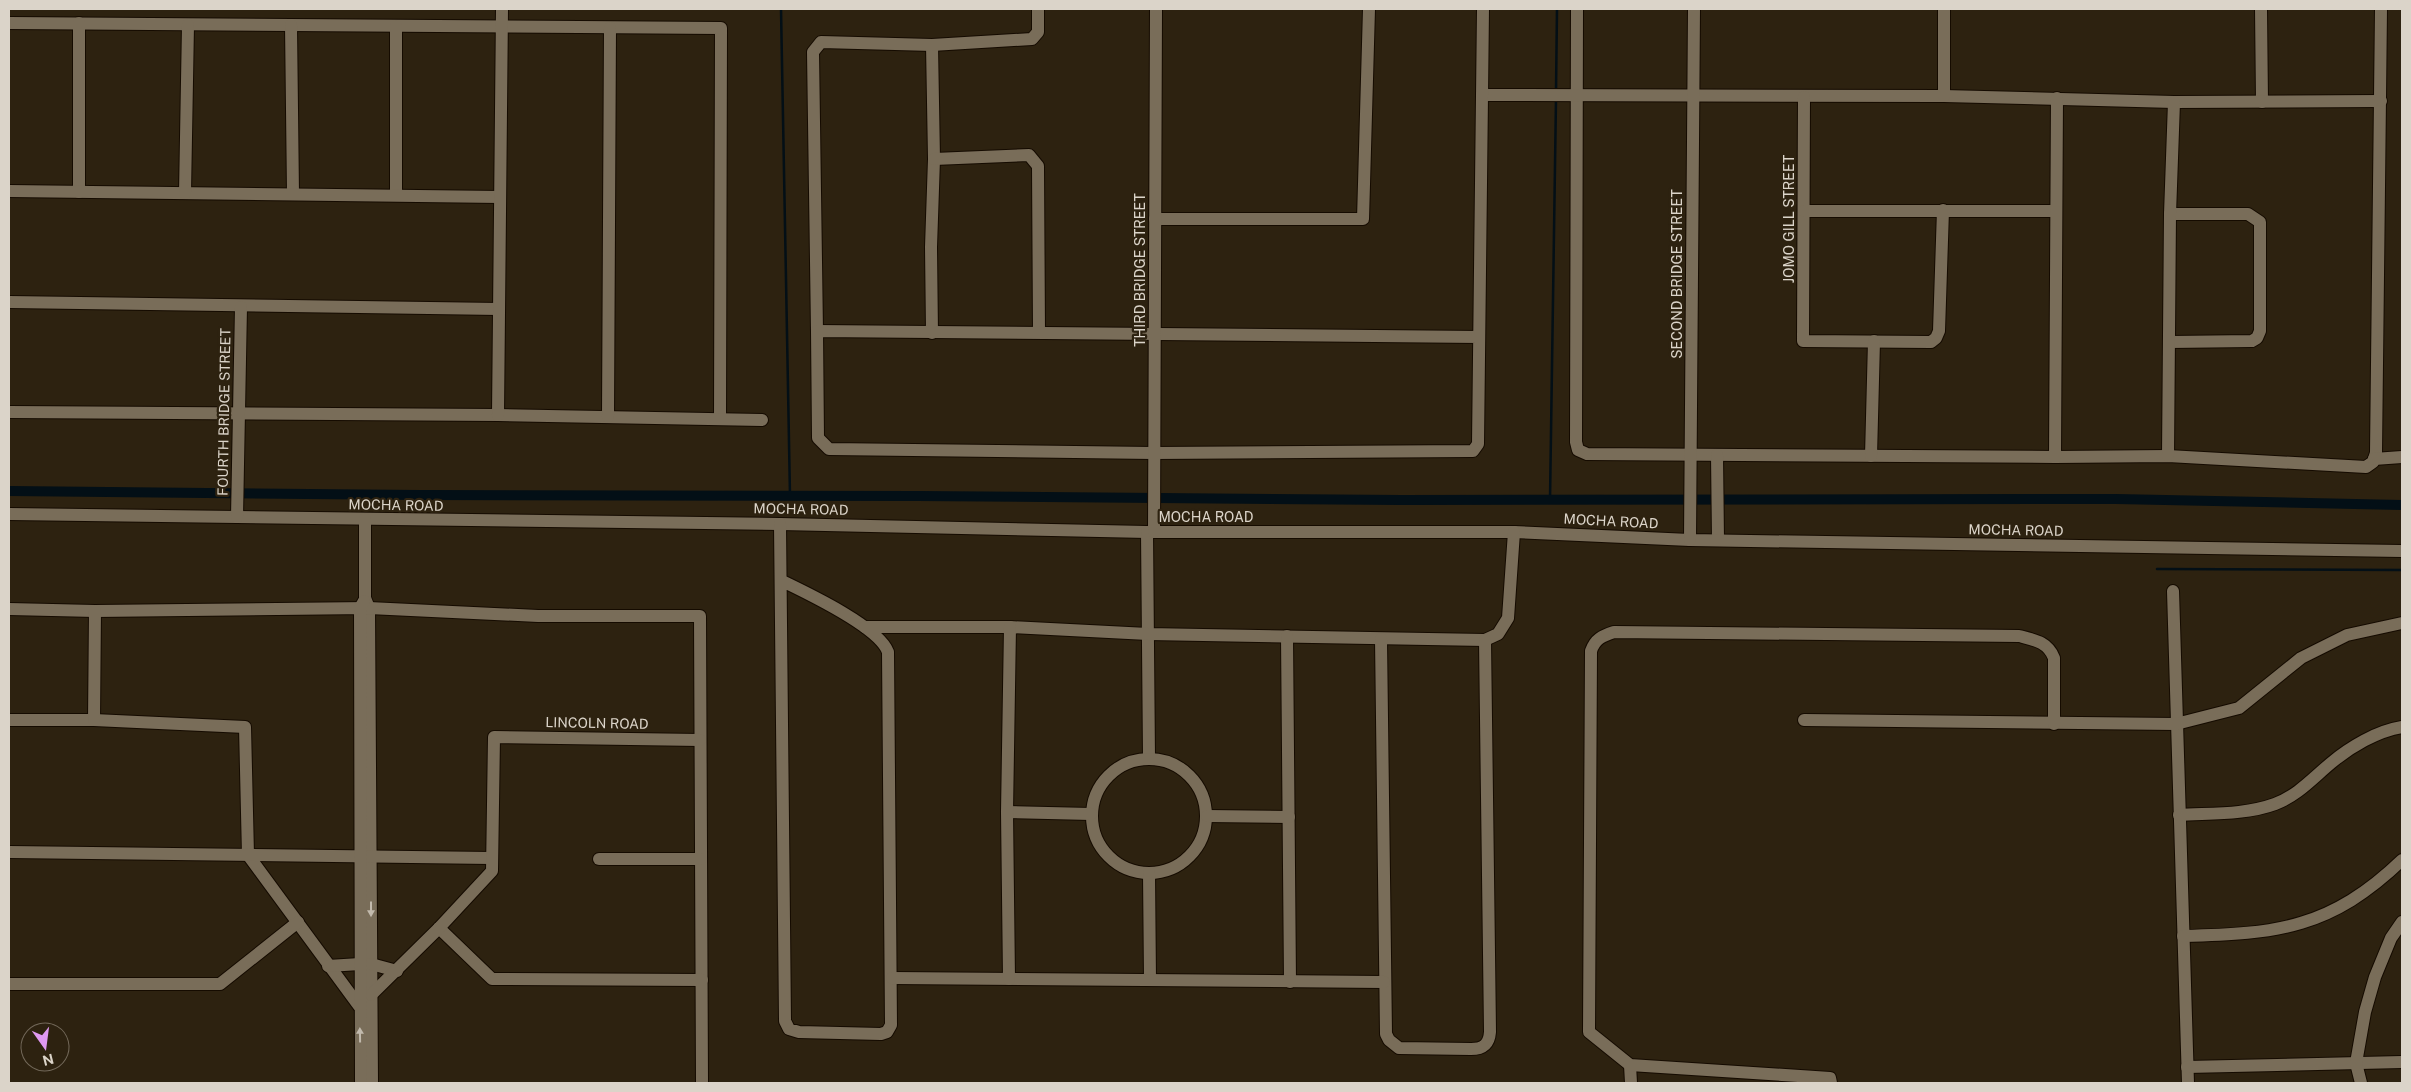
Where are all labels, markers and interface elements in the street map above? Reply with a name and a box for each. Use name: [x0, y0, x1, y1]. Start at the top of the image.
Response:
street label: JOMO GILL STREET: [1781, 155, 1797, 283]
street label: SECOND BRIDGE STREET: [1669, 189, 1685, 359]
street label: THIRD BRIDGE STREET: [1132, 193, 1148, 347]
street label: FOURTH BRIDGE STREET: [215, 328, 233, 496]
street label: MOCHA ROAD: [348, 496, 444, 514]
street label: MOCHA ROAD: [753, 500, 849, 518]
street label: MOCHA ROAD: [1158, 509, 1254, 525]
street label: MOCHA ROAD: [1563, 511, 1659, 531]
street label: MOCHA ROAD: [1968, 521, 2064, 539]
street label: LINCOLN ROAD: [545, 714, 649, 732]
one-way arrow: [367, 901, 375, 917]
north arrow: [20, 1022, 70, 1072]
one-way arrow: [356, 1026, 364, 1042]
text: N: [41, 1051, 55, 1069]

